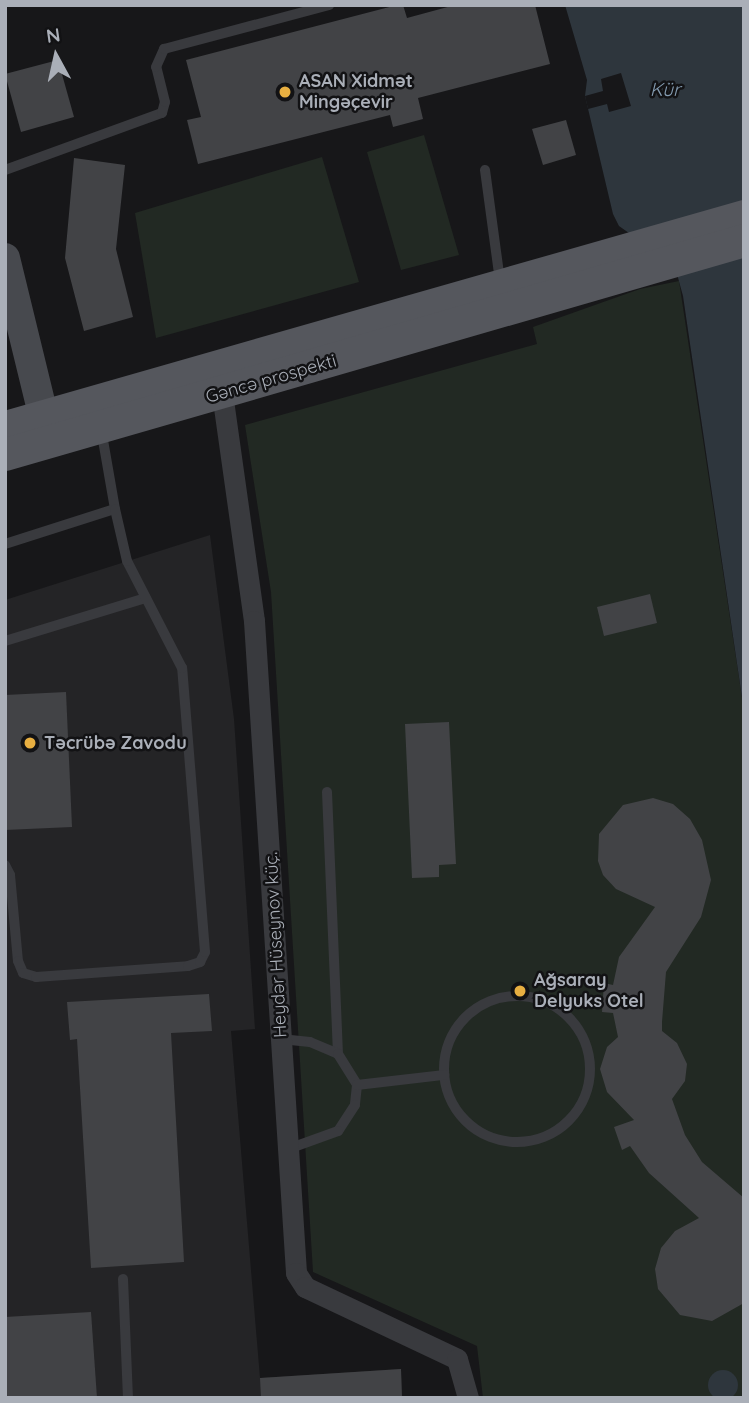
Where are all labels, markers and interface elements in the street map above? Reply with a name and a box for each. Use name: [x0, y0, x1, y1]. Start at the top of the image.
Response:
north arrow: [21, 21, 91, 91]
text: N: [44, 22, 62, 48]
place label: ASAN Xidmət Mingəçevir: [299, 71, 413, 114]
water label: Kür: [650, 79, 680, 101]
marker: ASAN Xidmət Mingəçevir: [277, 84, 293, 100]
street label: Gəncə prospekti: [203, 350, 339, 408]
place label: Təcrübə Zavodu: [44, 732, 187, 754]
marker: Təcrübə Zavodu: [22, 735, 38, 751]
street label: Heydər Hüseynov küç.: [260, 852, 292, 1038]
place label: Ağsaray Delyuks Otel: [534, 970, 644, 1012]
marker: Ağsaray Delyuks Otel: [512, 983, 528, 999]

